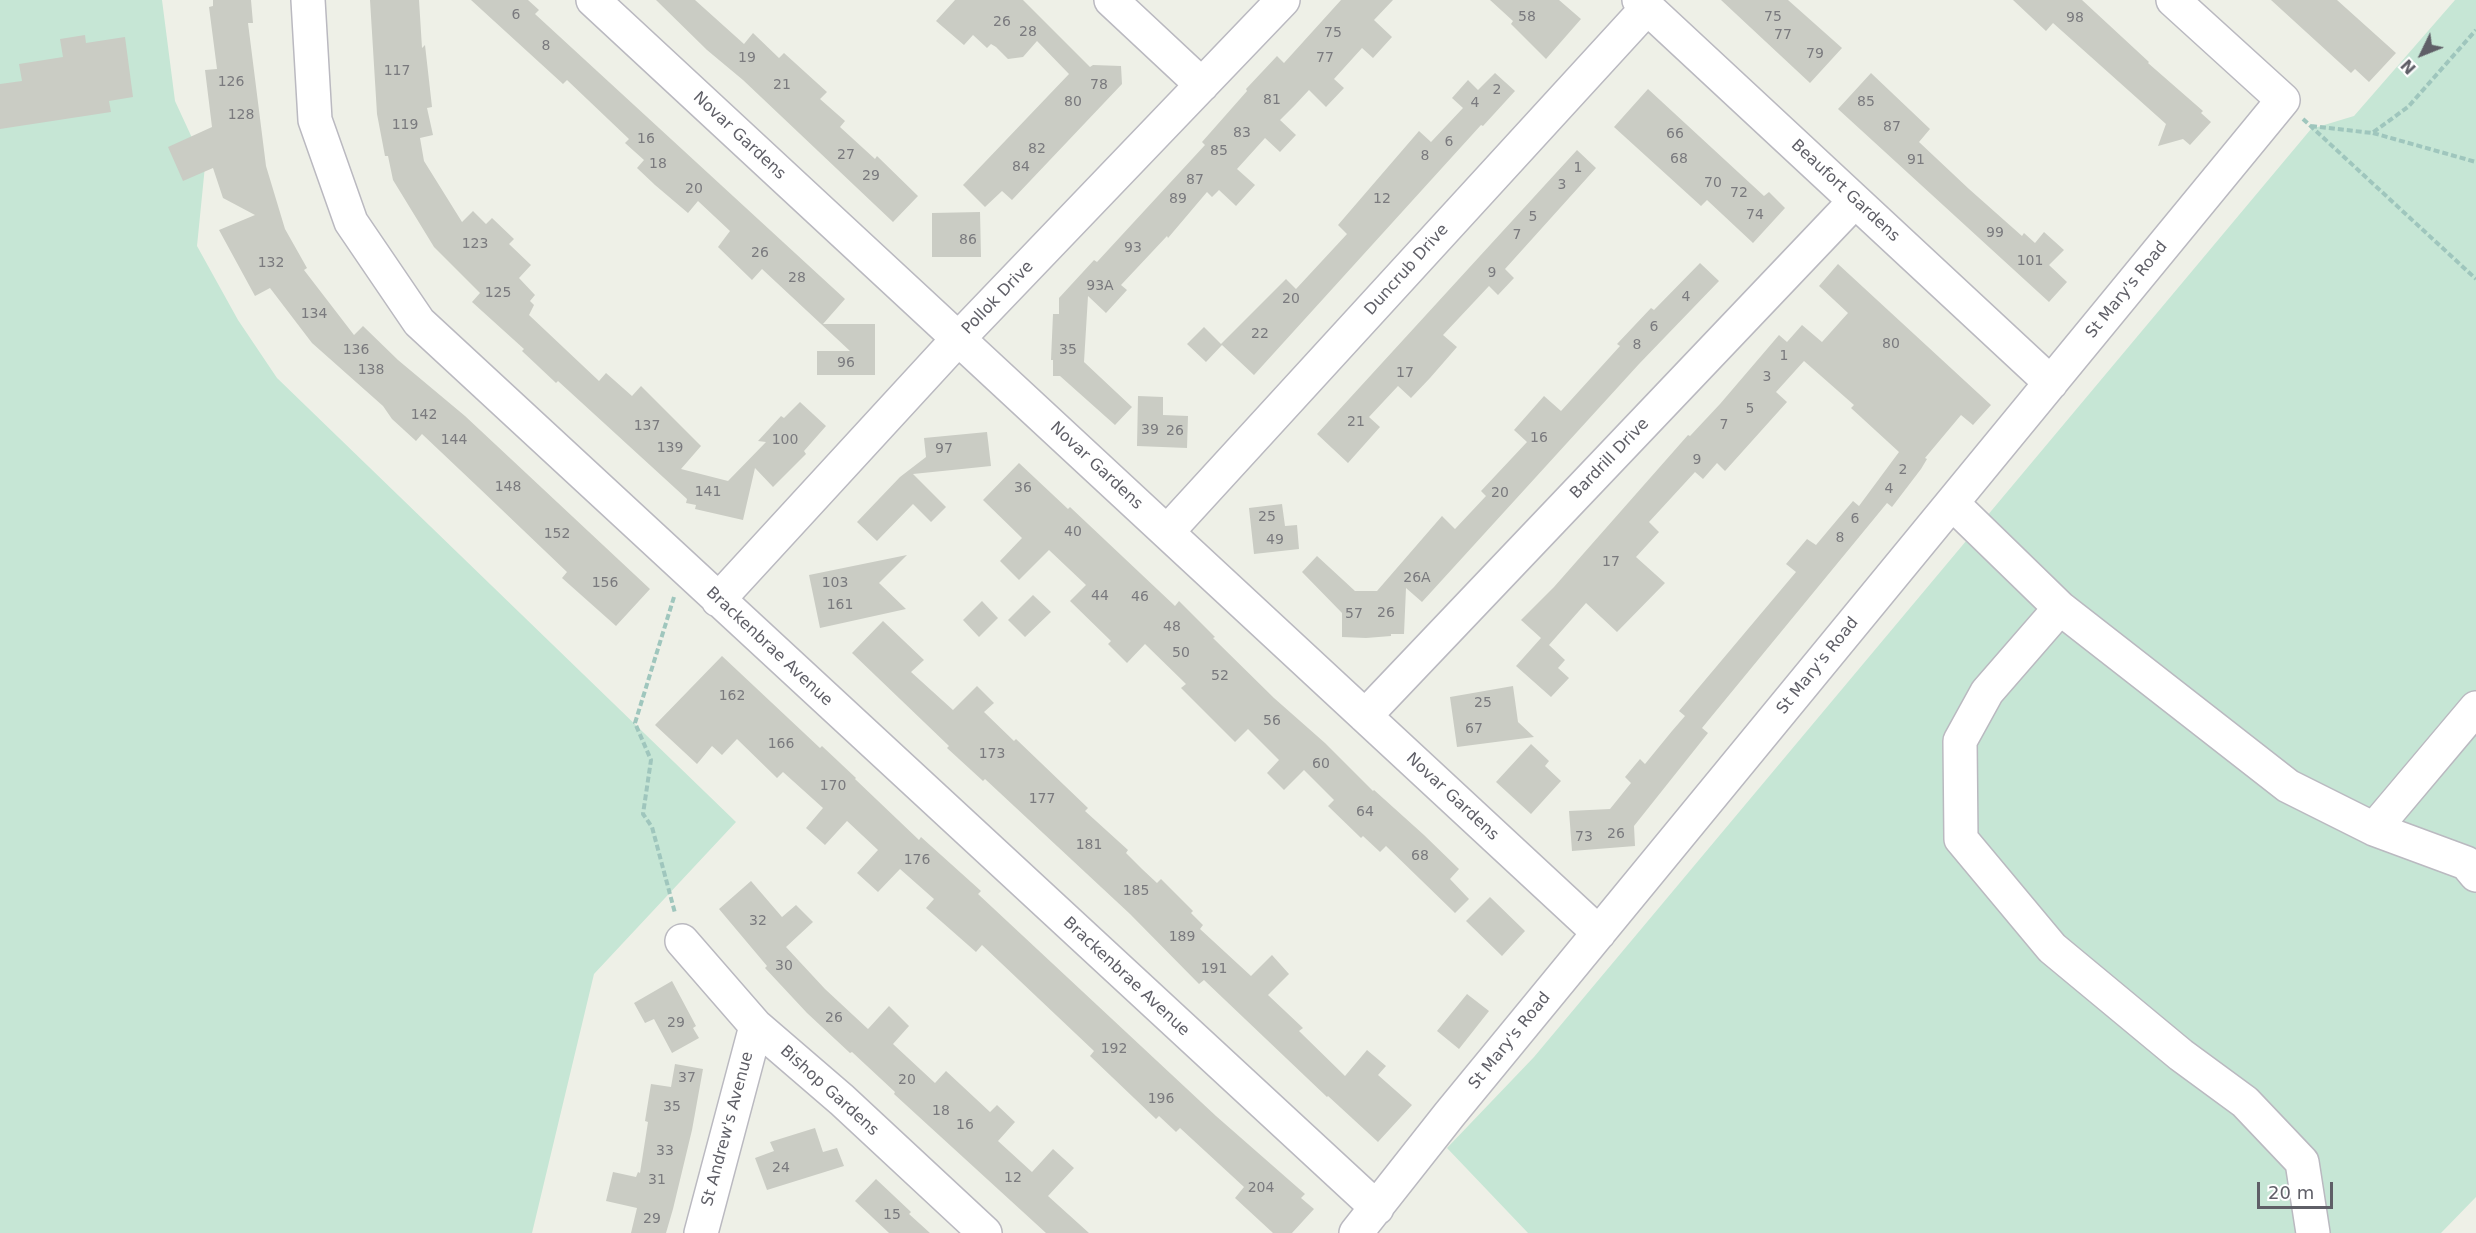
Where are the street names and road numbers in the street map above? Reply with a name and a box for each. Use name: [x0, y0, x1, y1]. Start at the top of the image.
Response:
street label: Novar Gardens: [689, 88, 789, 184]
street label: Beaufort Gardens: [1787, 136, 1903, 246]
street label: Duncrub Drive: [1361, 220, 1453, 320]
street label: St Mary's Road: [2082, 238, 2172, 342]
street label: Pollok Drive: [958, 257, 1038, 339]
street label: Bardrill Drive: [1567, 415, 1653, 503]
street label: Novar Gardens: [1046, 418, 1146, 514]
street label: Brackenbrae Avenue: [702, 583, 836, 711]
street label: St Mary's Road: [1773, 614, 1863, 718]
street label: Novar Gardens: [1402, 749, 1502, 845]
street label: Brackenbrae Avenue: [1059, 913, 1193, 1041]
street label: St Mary's Road: [1465, 989, 1555, 1093]
street label: Bishop Gardens: [776, 1042, 882, 1140]
street label: St Andrew's Avenue: [698, 1050, 758, 1208]

